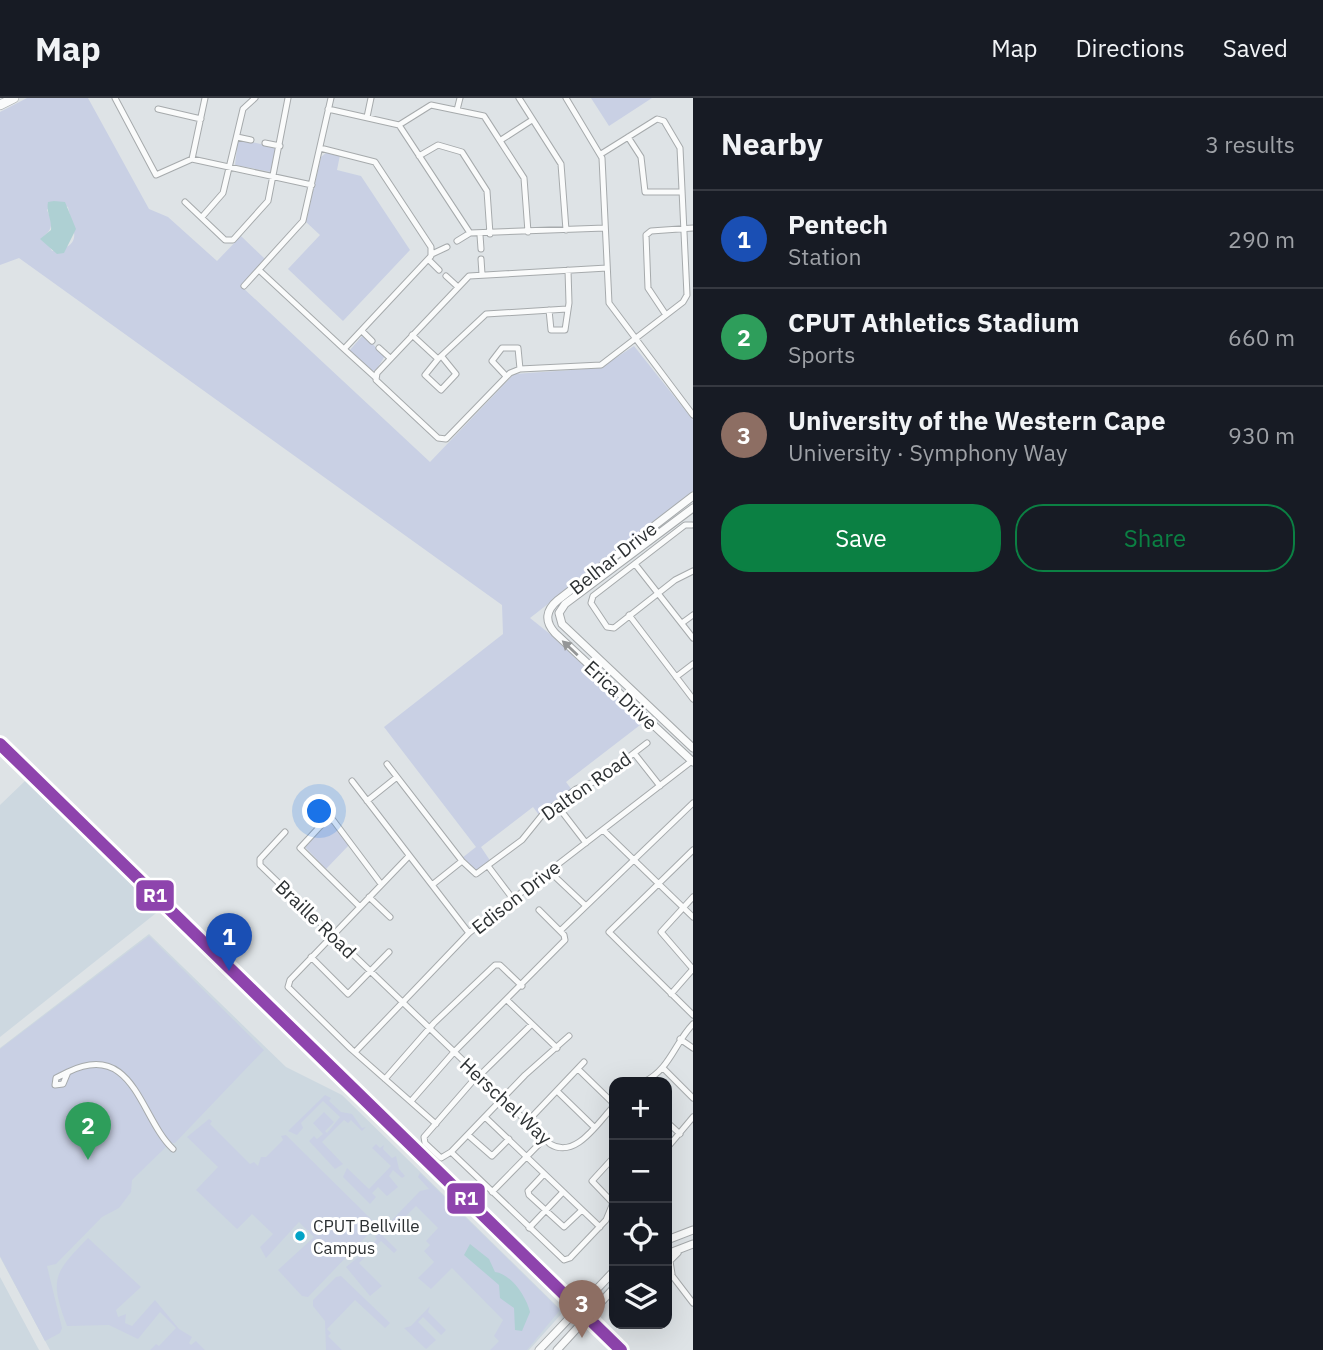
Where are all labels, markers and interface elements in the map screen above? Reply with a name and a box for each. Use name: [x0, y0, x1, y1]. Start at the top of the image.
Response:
text: Map: [35, 27, 101, 70]
text: Map: [991, 32, 1037, 64]
text: Directions: [1075, 32, 1185, 64]
text: Saved: [1223, 32, 1288, 64]
text: Nearby: [721, 124, 823, 163]
text: 3 results: [1205, 129, 1295, 159]
text: Pentech: [788, 207, 888, 241]
text: 1: [737, 224, 751, 254]
text: 290 m: [1228, 224, 1295, 254]
text: Station: [788, 241, 862, 271]
text: CPUT Athletics Stadium: [788, 305, 1080, 339]
text: 2: [737, 322, 751, 352]
text: 660 m: [1228, 322, 1295, 352]
text: Sports: [788, 339, 855, 369]
text: University of the Western Cape: [788, 403, 1166, 437]
text: 3: [737, 420, 751, 450]
text: 930 m: [1228, 420, 1295, 450]
text: University · Symphony Way: [788, 437, 1067, 467]
button: Save: [721, 504, 1001, 572]
button: Share: [1015, 504, 1295, 572]
street label: Belhar Drive: [564, 516, 662, 600]
one-way arrow: [562, 640, 579, 656]
street label: Erica Drive: [580, 655, 662, 735]
street label: Dalton Road: [536, 746, 636, 826]
your location: [302, 794, 336, 828]
street label: Edison Drive: [467, 855, 565, 939]
street label: Braille Road: [271, 875, 361, 963]
line badge: R1: [135, 879, 175, 912]
text: R1: [143, 883, 168, 907]
pin: 1: [206, 913, 252, 971]
street label: Herschel Way: [455, 1052, 557, 1150]
map controls: [609, 1077, 672, 1329]
button: +: [609, 1077, 672, 1140]
pin: 2: [65, 1102, 111, 1160]
button: −: [609, 1140, 672, 1203]
line badge: R1: [446, 1182, 486, 1215]
text: R1: [454, 1186, 479, 1210]
button: locate: [609, 1203, 672, 1266]
place label: CPUT Bellville Campus: [313, 1215, 420, 1259]
marker: CPUT Bellville Campus: [293, 1229, 307, 1243]
button: layers: [609, 1266, 672, 1329]
pin: 3: [559, 1280, 605, 1338]

